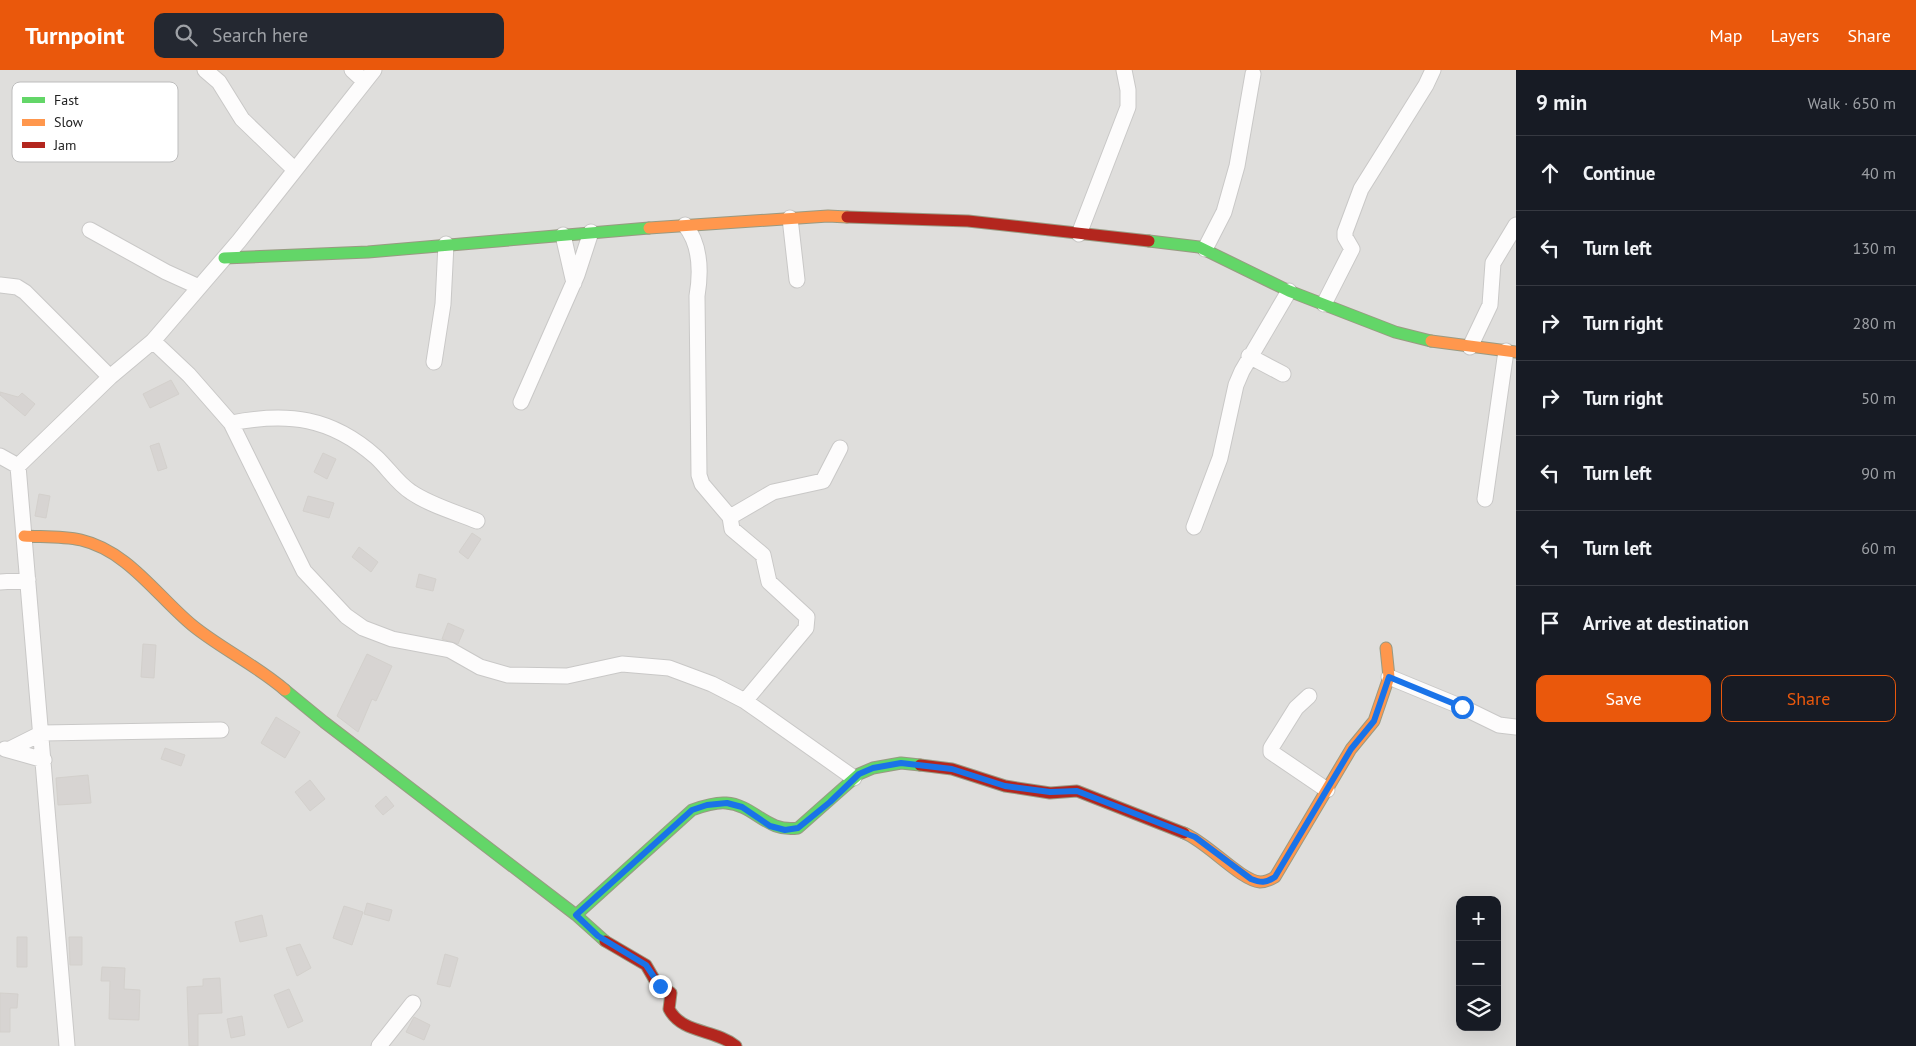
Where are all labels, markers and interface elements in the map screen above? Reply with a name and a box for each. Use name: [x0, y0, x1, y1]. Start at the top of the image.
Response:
search box: [154, 13, 504, 58]
text: Turnpoint: [25, 20, 124, 51]
icon: search: [172, 21, 200, 49]
text: Search here: [212, 23, 308, 47]
text: Map: [1710, 24, 1742, 47]
text: Layers: [1770, 24, 1819, 47]
text: Share: [1847, 24, 1891, 47]
legend: [12, 82, 178, 162]
text: 9 min: [1536, 89, 1587, 116]
text: Fast: [54, 91, 79, 109]
text: Walk · 650 m: [1807, 93, 1896, 113]
text: Slow: [54, 113, 84, 131]
text: Jam: [53, 136, 76, 154]
icon: ahead: [1536, 159, 1564, 187]
text: Continue: [1583, 161, 1655, 185]
text: 40 m: [1861, 163, 1896, 183]
icon: left: [1536, 234, 1564, 262]
text: Turn left: [1583, 236, 1652, 260]
text: 130 m: [1853, 238, 1896, 258]
icon: right: [1536, 309, 1564, 337]
text: Turn right: [1583, 311, 1663, 335]
text: 280 m: [1853, 313, 1896, 333]
icon: right: [1536, 384, 1564, 412]
text: Turn right: [1583, 386, 1663, 410]
text: 50 m: [1861, 388, 1896, 408]
icon: left: [1536, 459, 1564, 487]
text: Turn left: [1583, 461, 1652, 485]
text: 90 m: [1861, 463, 1896, 483]
icon: left: [1536, 534, 1564, 562]
text: Turn left: [1583, 536, 1652, 560]
text: 60 m: [1861, 538, 1896, 558]
icon: arrive: [1536, 609, 1564, 637]
text: Arrive at destination: [1583, 611, 1749, 635]
button: Save: [1536, 675, 1711, 722]
button: Share: [1721, 675, 1896, 722]
route start: [1451, 696, 1474, 719]
map controls: [1456, 896, 1501, 1031]
button: +: [1456, 896, 1501, 941]
button: −: [1456, 941, 1501, 986]
route end: [649, 975, 672, 998]
button: layers: [1456, 986, 1501, 1031]

